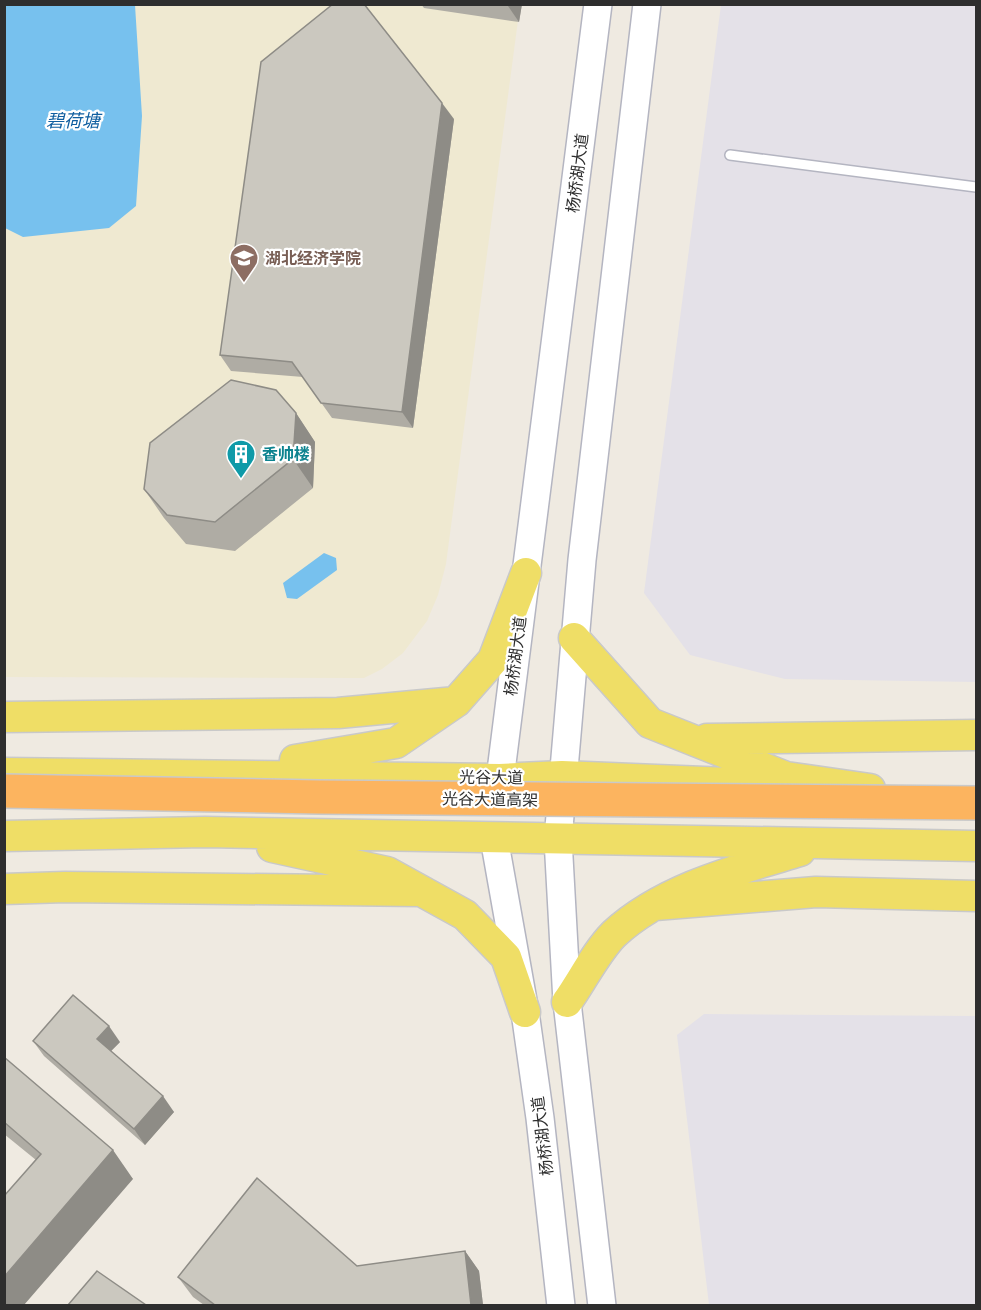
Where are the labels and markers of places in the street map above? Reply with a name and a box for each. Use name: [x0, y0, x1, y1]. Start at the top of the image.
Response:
school or university icon: 湖北经济学院: [228, 242, 260, 284]
place label: 湖北经济学院: [265, 248, 361, 270]
building icon: 香帅楼: [225, 438, 257, 480]
place label: 香帅楼: [262, 444, 310, 466]

